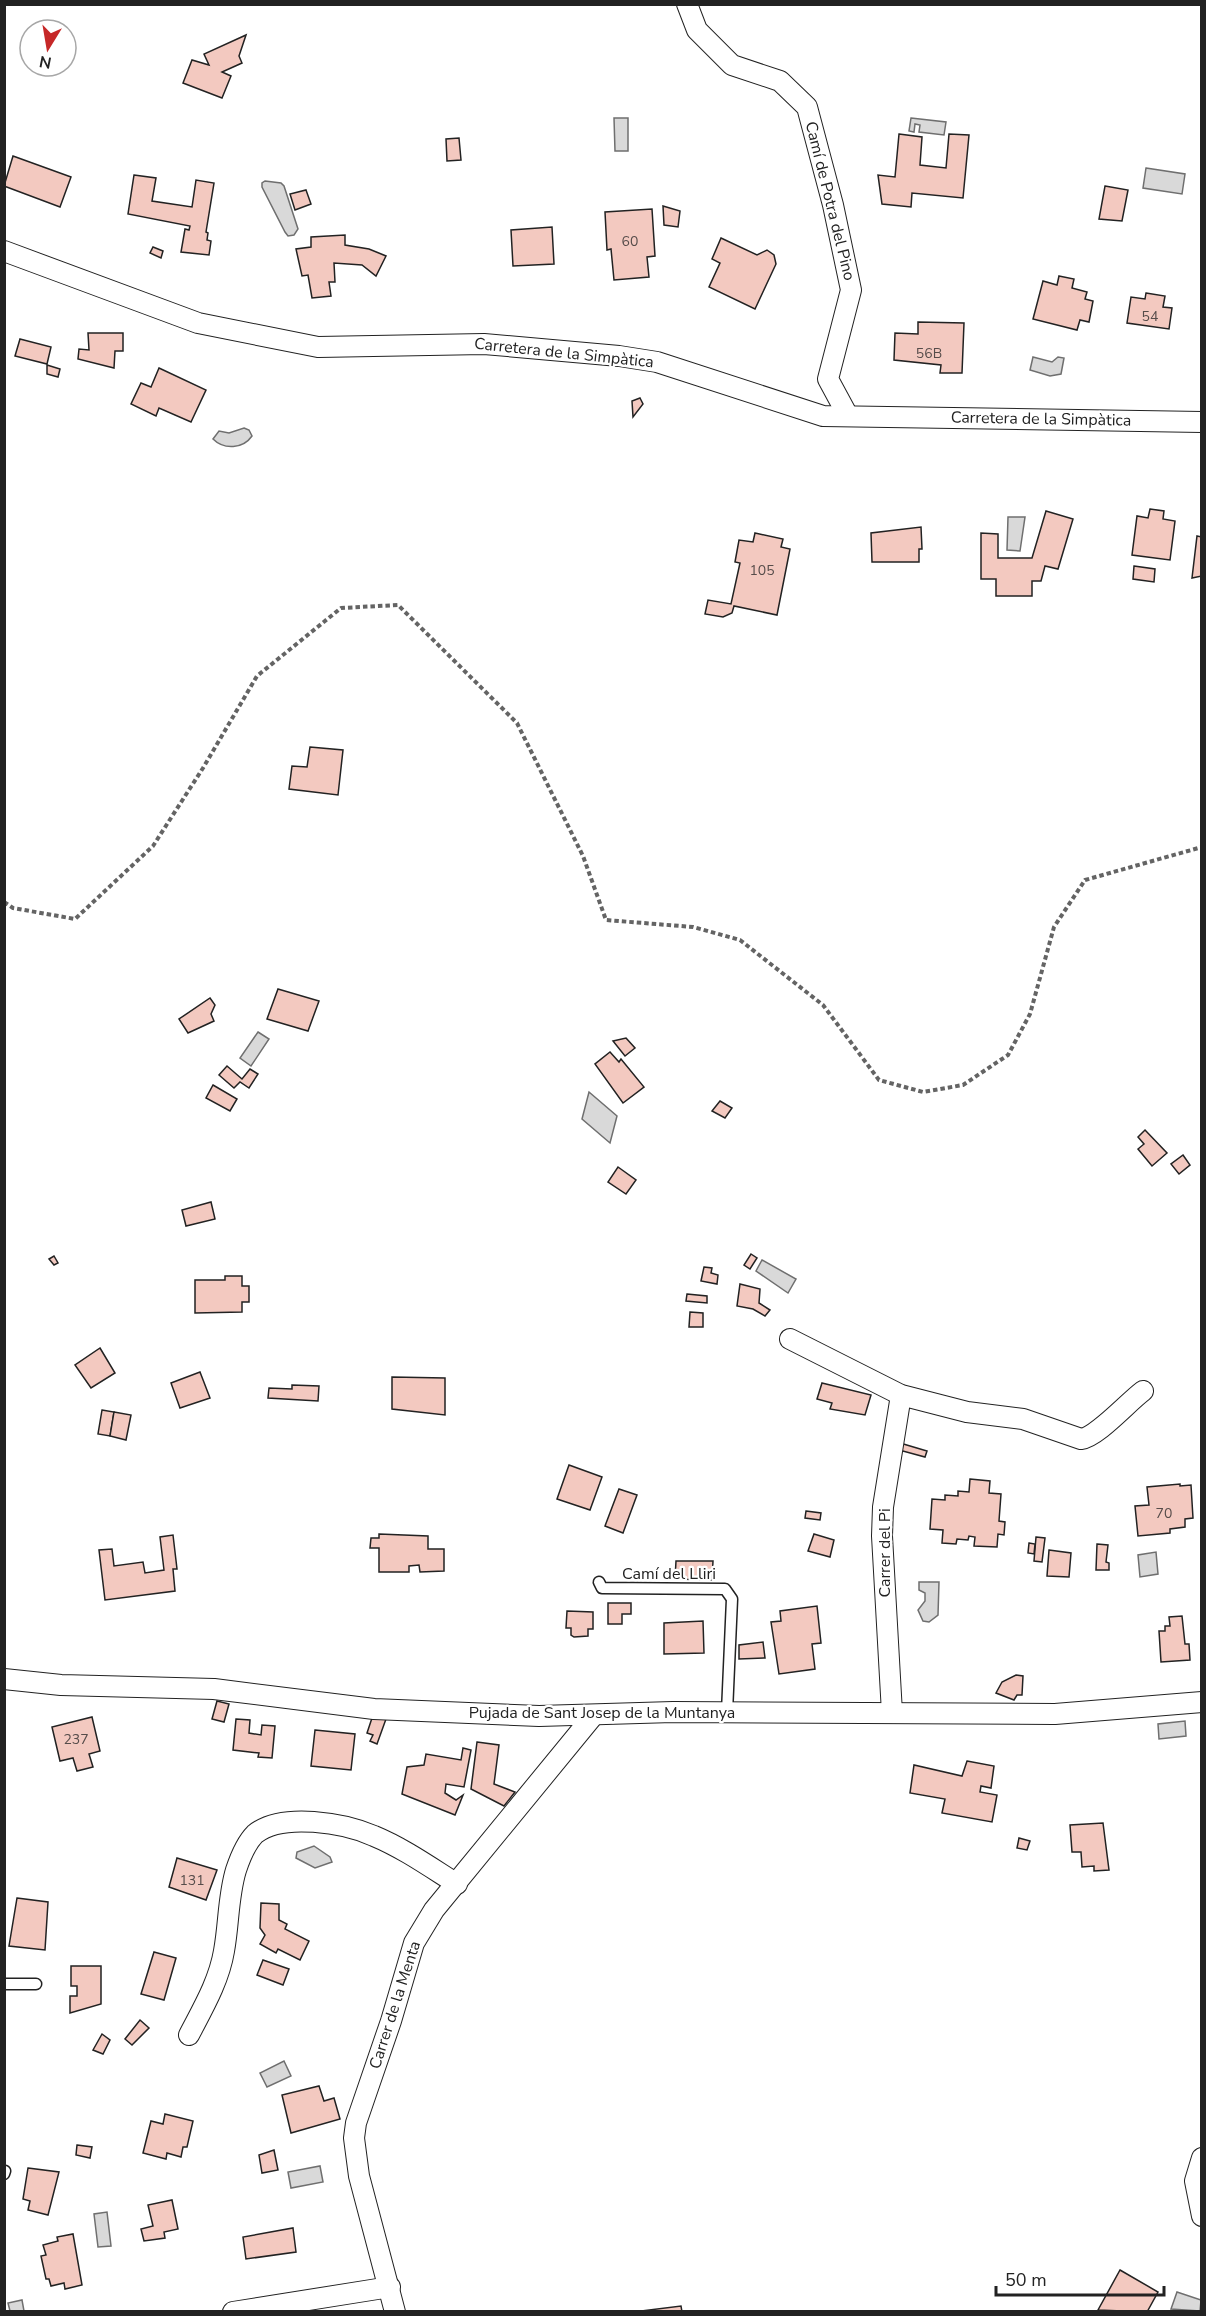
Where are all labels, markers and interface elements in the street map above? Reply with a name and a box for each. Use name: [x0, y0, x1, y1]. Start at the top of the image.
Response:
north arrow: [18, 18, 78, 78]
text: N: [37, 50, 53, 74]
street label: Camí de Potra del Pino: [800, 119, 860, 283]
house number: 60: [622, 232, 638, 251]
house number: 54: [1142, 307, 1158, 326]
street label: Carretera de la Simpàtica: [473, 333, 655, 373]
house number: 56B: [916, 344, 942, 363]
street label: Carretera de la Simpàtica: [951, 406, 1131, 432]
house number: 105: [749, 561, 775, 580]
house number: 70: [1156, 1504, 1172, 1523]
street label: Carrer del Pi: [874, 1508, 896, 1598]
street label: Camí del Lliri: [622, 1563, 716, 1585]
street label: Pujada de Sant Josep de la Muntanya: [469, 1702, 735, 1724]
house number: 237: [63, 1730, 89, 1749]
house number: 131: [179, 1871, 205, 1890]
street label: Carrer de la Menta: [364, 1938, 426, 2072]
scale bar: [996, 2259, 1164, 2297]
text: 50 m: [1005, 2268, 1047, 2292]

